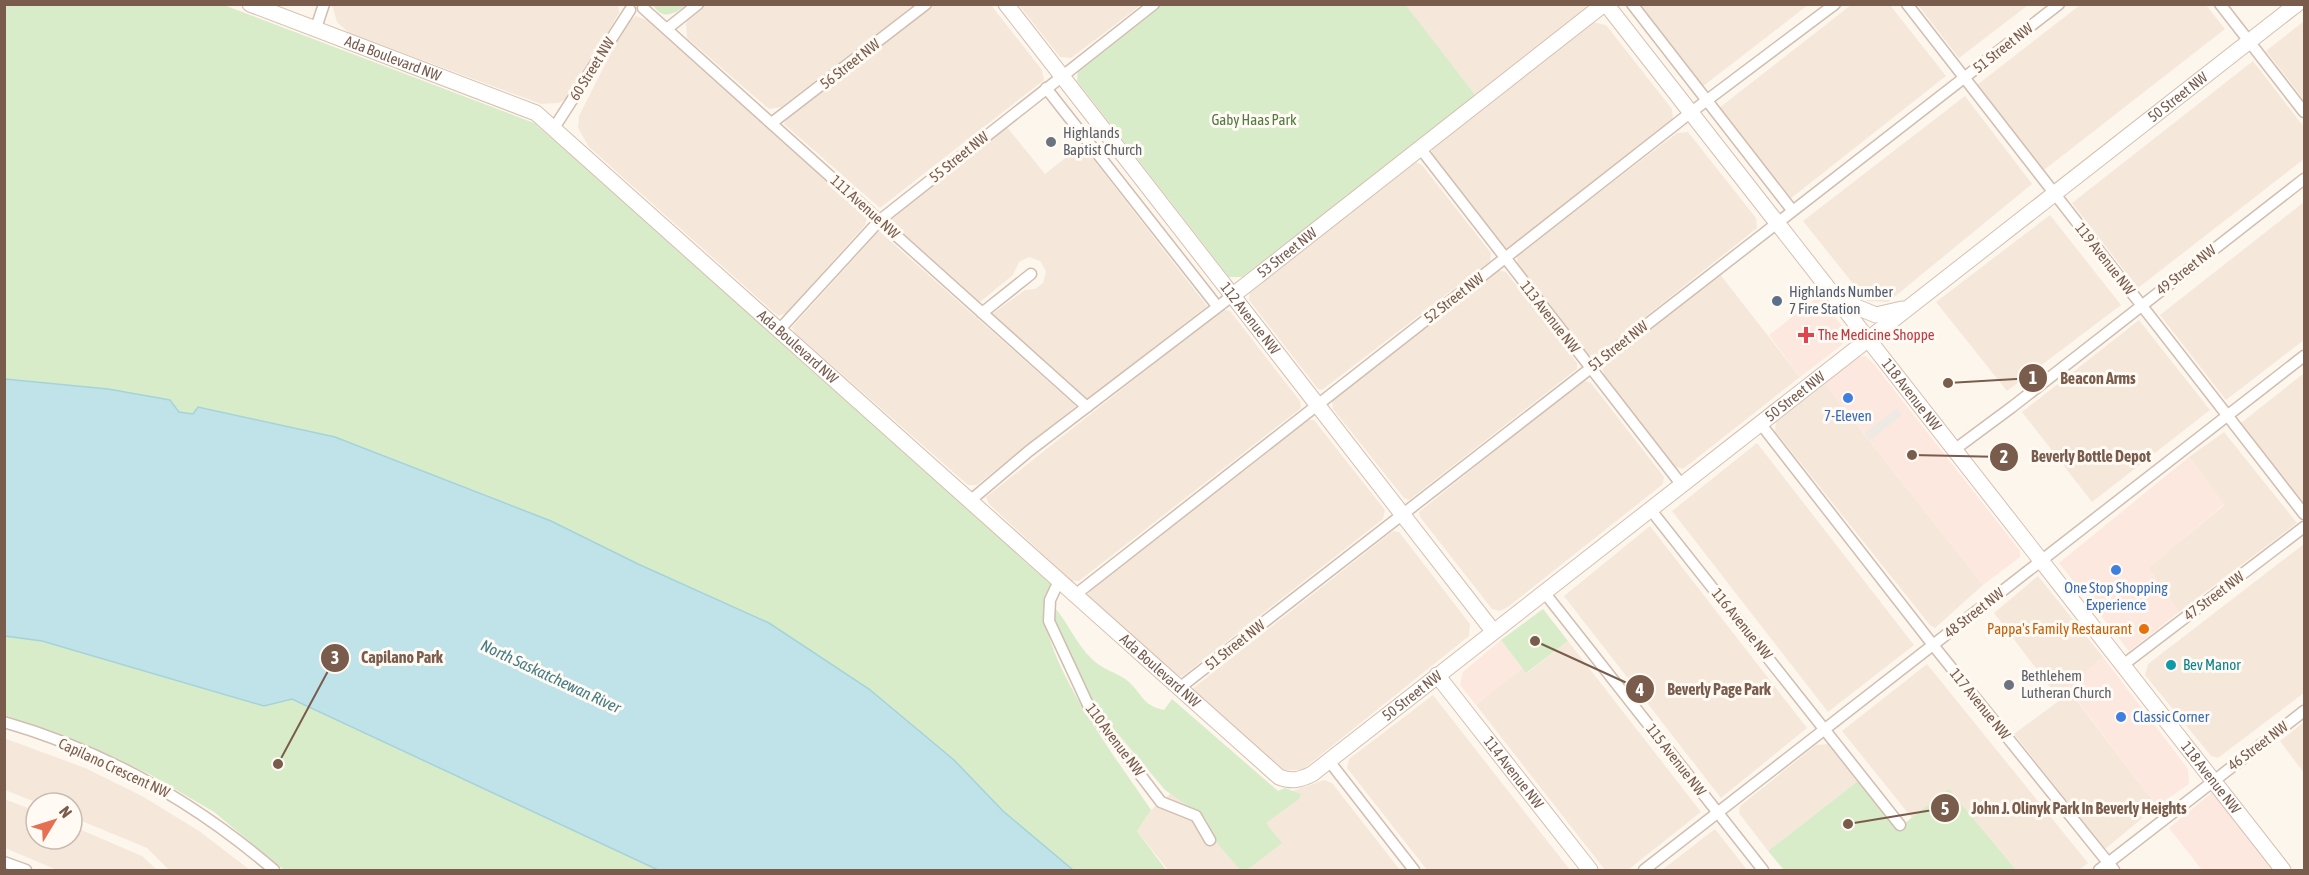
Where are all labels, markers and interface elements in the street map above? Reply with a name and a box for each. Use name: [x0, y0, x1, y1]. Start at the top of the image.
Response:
street label: 51 Street NW: [1970, 19, 2036, 76]
street label: Ada Boulevard NW: [343, 32, 444, 84]
street label: 60 Street NW: [566, 34, 618, 103]
street label: 56 Street NW: [817, 35, 883, 92]
street label: 50 Street NW: [2144, 68, 2211, 125]
park label: Gaby Haas Park: [1211, 111, 1297, 128]
place label: Highlands Baptist Church: [1063, 124, 1142, 158]
street label: 55 Street NW: [926, 128, 992, 186]
marker: Highlands Baptist Church: [1044, 135, 1058, 149]
street label: 111 Avenue NW: [828, 171, 903, 242]
street label: 119 Avenue NW: [2072, 219, 2139, 298]
street label: 53 Street NW: [1254, 224, 1320, 281]
street label: 49 Street NW: [2153, 241, 2219, 298]
street label: 52 Street NW: [1421, 269, 1487, 326]
street label: 113 Avenue NW: [1517, 277, 1584, 356]
street label: 112 Avenue NW: [1217, 279, 1284, 358]
place label: Highlands Number 7 Fire Station: [1789, 283, 1893, 317]
marker: Highlands Number 7 Fire Station: [1770, 294, 1784, 308]
street label: Ada Boulevard NW: [754, 306, 842, 387]
street label: 51 Street NW: [1585, 317, 1651, 374]
place label: The Medicine Shoppe: [1818, 326, 1935, 343]
marker: The Medicine Shoppe: [1799, 328, 1813, 342]
street label: 118 Avenue NW: [1879, 355, 1945, 434]
callout: Beacon Arms: [2018, 361, 2148, 395]
street label: 50 Street NW: [1762, 367, 1828, 425]
text: 1: [2029, 367, 2037, 388]
text: Beacon Arms: [2060, 369, 2136, 387]
marker: 7-Eleven: [1841, 391, 1855, 405]
place label: 7-Eleven: [1824, 407, 1872, 424]
callout: Beverly Bottle Depot: [1989, 440, 2163, 474]
text: 2: [2000, 446, 2008, 467]
text: Beverly Bottle Depot: [2031, 447, 2151, 465]
marker: One Stop Shopping Experience: [2109, 563, 2123, 577]
street label: 47 Street NW: [2180, 567, 2247, 624]
place label: One Stop Shopping Experience: [2064, 579, 2168, 613]
street label: 48 Street NW: [1941, 584, 2007, 641]
street label: 116 Avenue NW: [1709, 585, 1776, 663]
street label: 51 Street NW: [1202, 616, 1268, 673]
place label: Pappa's Family Restaurant: [1987, 620, 2132, 637]
marker: Pappa's Family Restaurant: [2137, 622, 2151, 636]
street label: Ada Boulevard NW: [1117, 630, 1204, 711]
water label: North Saskatchewan River: [478, 636, 625, 717]
callout: Capilano Park: [320, 641, 455, 675]
text: 3: [331, 647, 339, 668]
text: Capilano Park: [361, 648, 444, 666]
place label: Bev Manor: [2183, 656, 2241, 673]
marker: Bev Manor: [2164, 658, 2178, 672]
street label: 117 Avenue NW: [1947, 665, 2014, 743]
street label: 50 Street NW: [1379, 667, 1445, 724]
place label: Bethlehem Lutheran Church: [2021, 667, 2111, 701]
callout: Beverly Page Park: [1625, 672, 1783, 706]
marker: Bethlehem Lutheran Church: [2002, 678, 2016, 692]
text: 4: [1635, 679, 1644, 700]
text: Beverly Page Park: [1667, 680, 1772, 698]
street label: 110 Avenue NW: [1083, 700, 1148, 779]
place label: Classic Corner: [2133, 708, 2210, 725]
marker: Classic Corner: [2114, 710, 2128, 724]
street label: 46 Street NW: [2224, 717, 2291, 774]
street label: 115 Avenue NW: [1643, 720, 1710, 799]
street label: 114 Avenue NW: [1481, 733, 1547, 812]
street label: Capilano Crescent NW: [56, 734, 173, 801]
street label: 118 Avenue NW: [2178, 738, 2245, 817]
north arrow: [24, 791, 84, 851]
callout: John J. Olinyk Park In Beverly Heights: [1930, 791, 2199, 825]
text: 5: [1941, 798, 1949, 819]
text: John J. Olinyk Park In Beverly Heights: [1970, 799, 2187, 817]
text: N: [56, 802, 76, 821]

